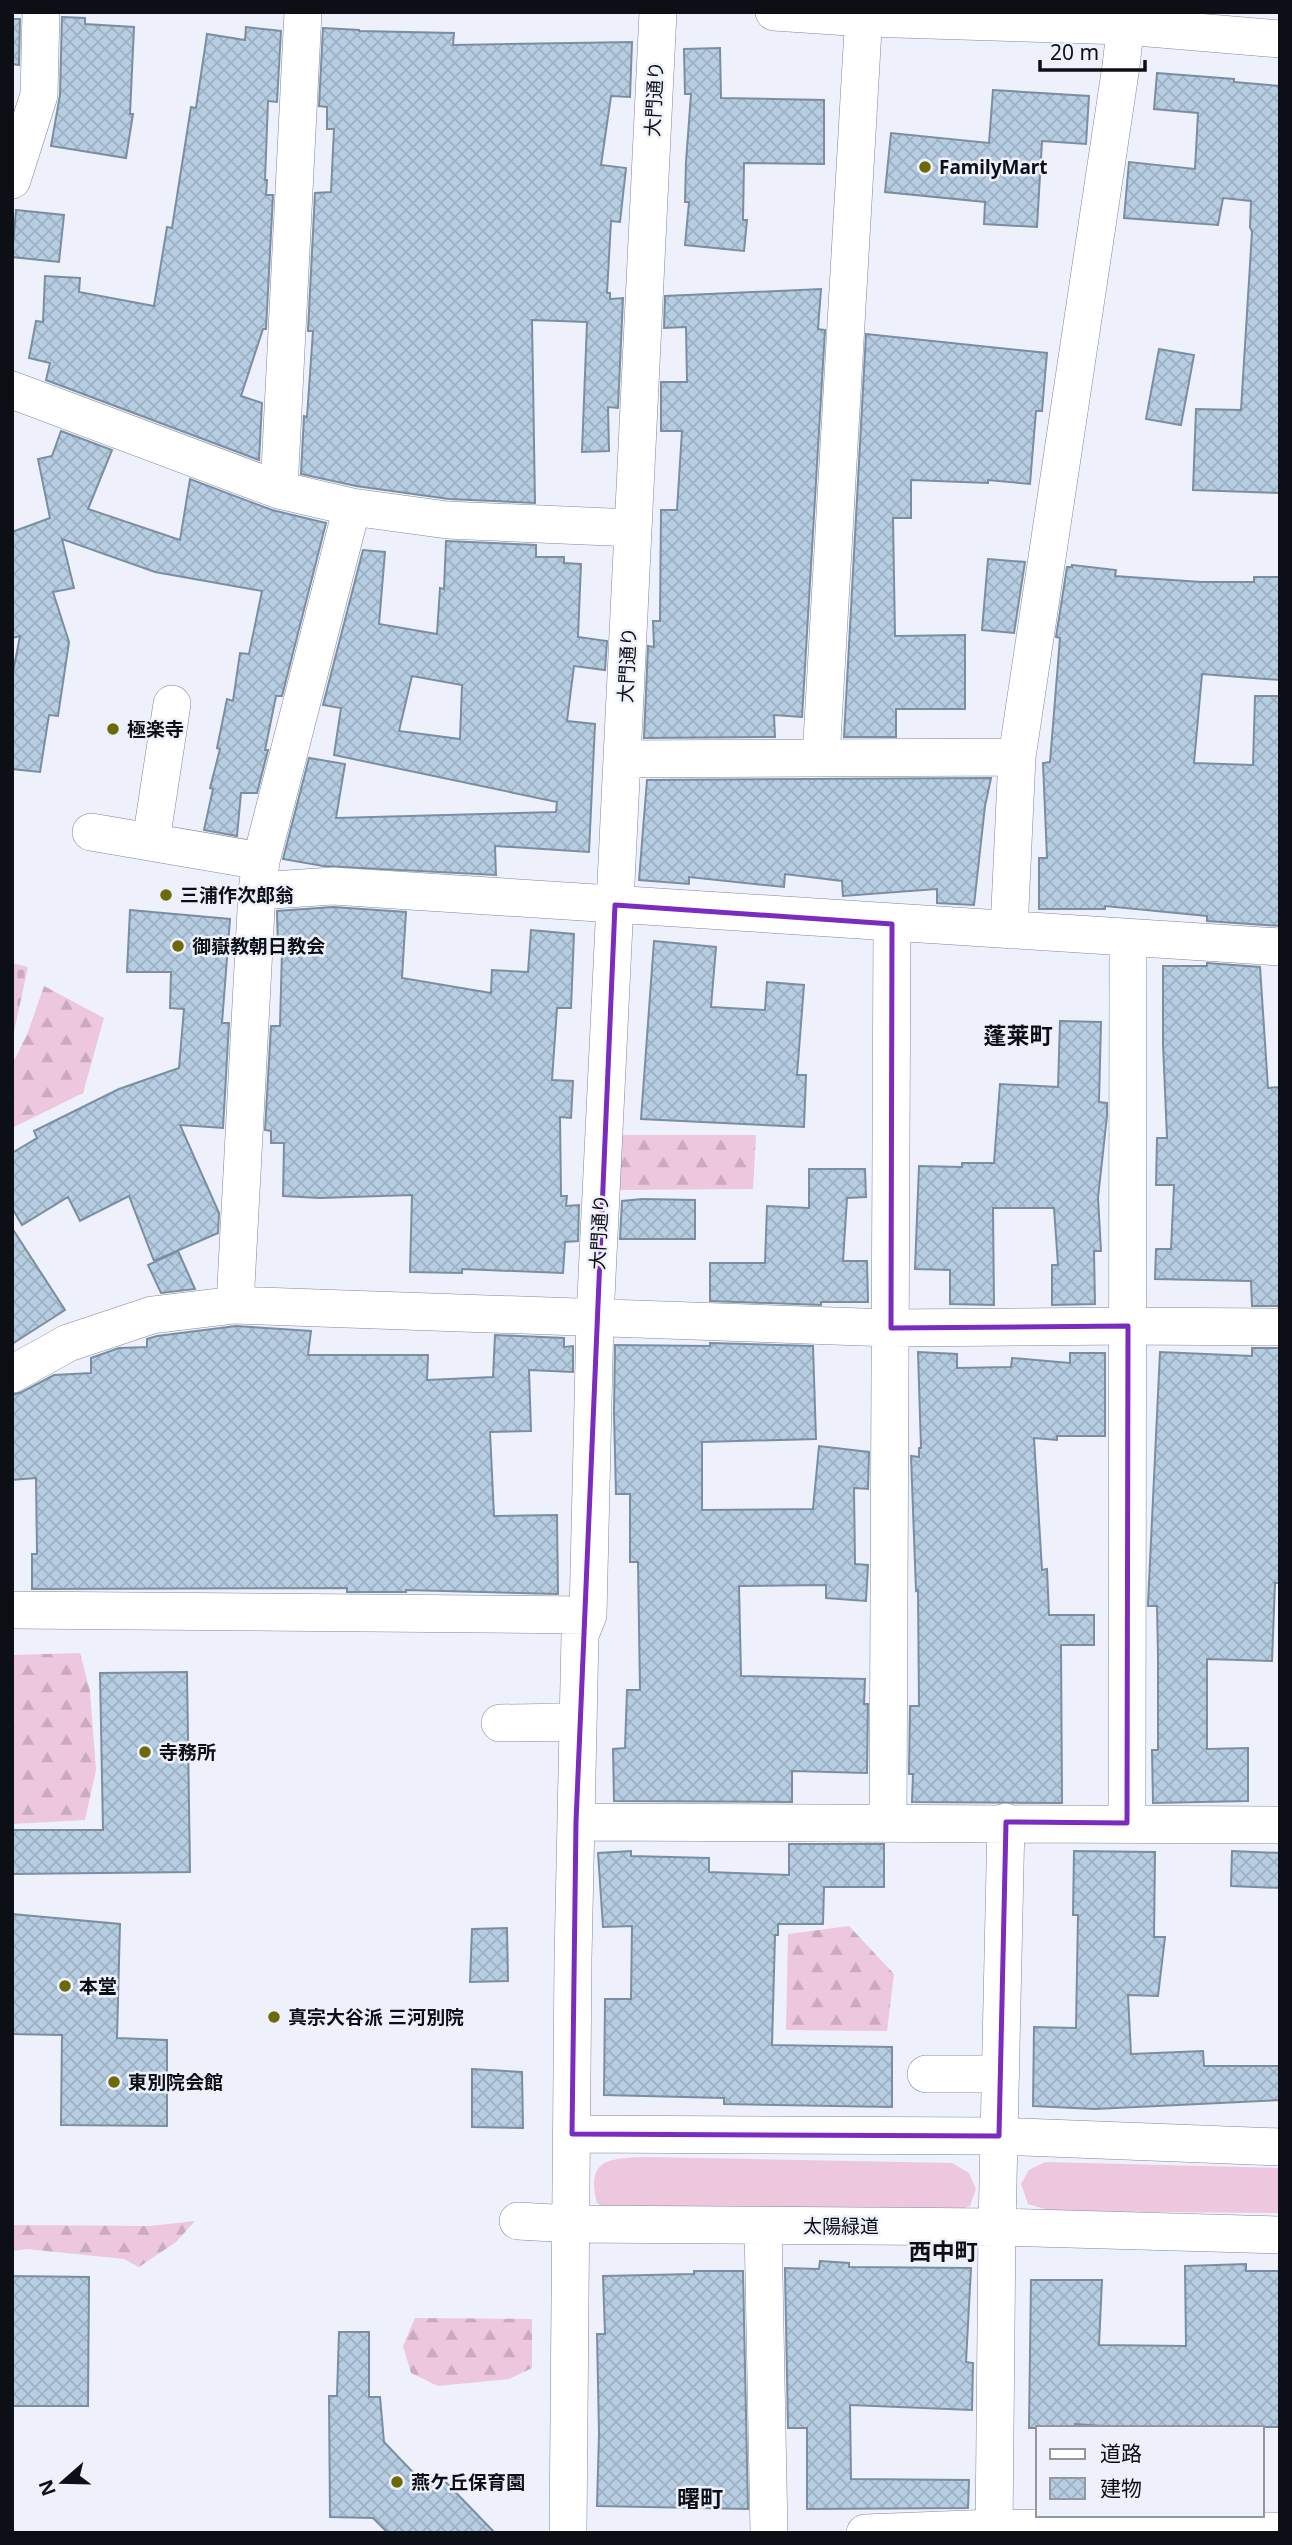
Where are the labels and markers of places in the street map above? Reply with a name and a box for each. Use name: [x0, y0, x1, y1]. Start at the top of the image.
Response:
place label: FamilyMart: [939, 154, 1048, 180]
marker: FamilyMart: [917, 159, 933, 175]
place label: 極楽寺: [127, 716, 184, 742]
marker: 極楽寺: [105, 721, 121, 737]
place label: 三浦作次郎翁: [180, 882, 294, 908]
marker: 三浦作次郎翁: [158, 887, 174, 903]
place label: 御嶽教朝日教会: [192, 933, 325, 959]
marker: 御嶽教朝日教会: [170, 938, 186, 954]
place label: 寺務所: [159, 1739, 216, 1765]
marker: 寺務所: [137, 1744, 153, 1760]
place label: 本堂: [79, 1973, 117, 1999]
marker: 本堂: [57, 1978, 73, 1994]
place label: 真宗大谷派 三河別院: [288, 2004, 464, 2030]
marker: 真宗大谷派 三河別院: [266, 2009, 282, 2025]
place label: 東別院会館: [128, 2069, 223, 2095]
marker: 東別院会館: [106, 2074, 122, 2090]
place label: 燕ケ丘保育園: [411, 2469, 525, 2495]
marker: 燕ケ丘保育園: [389, 2474, 405, 2490]

